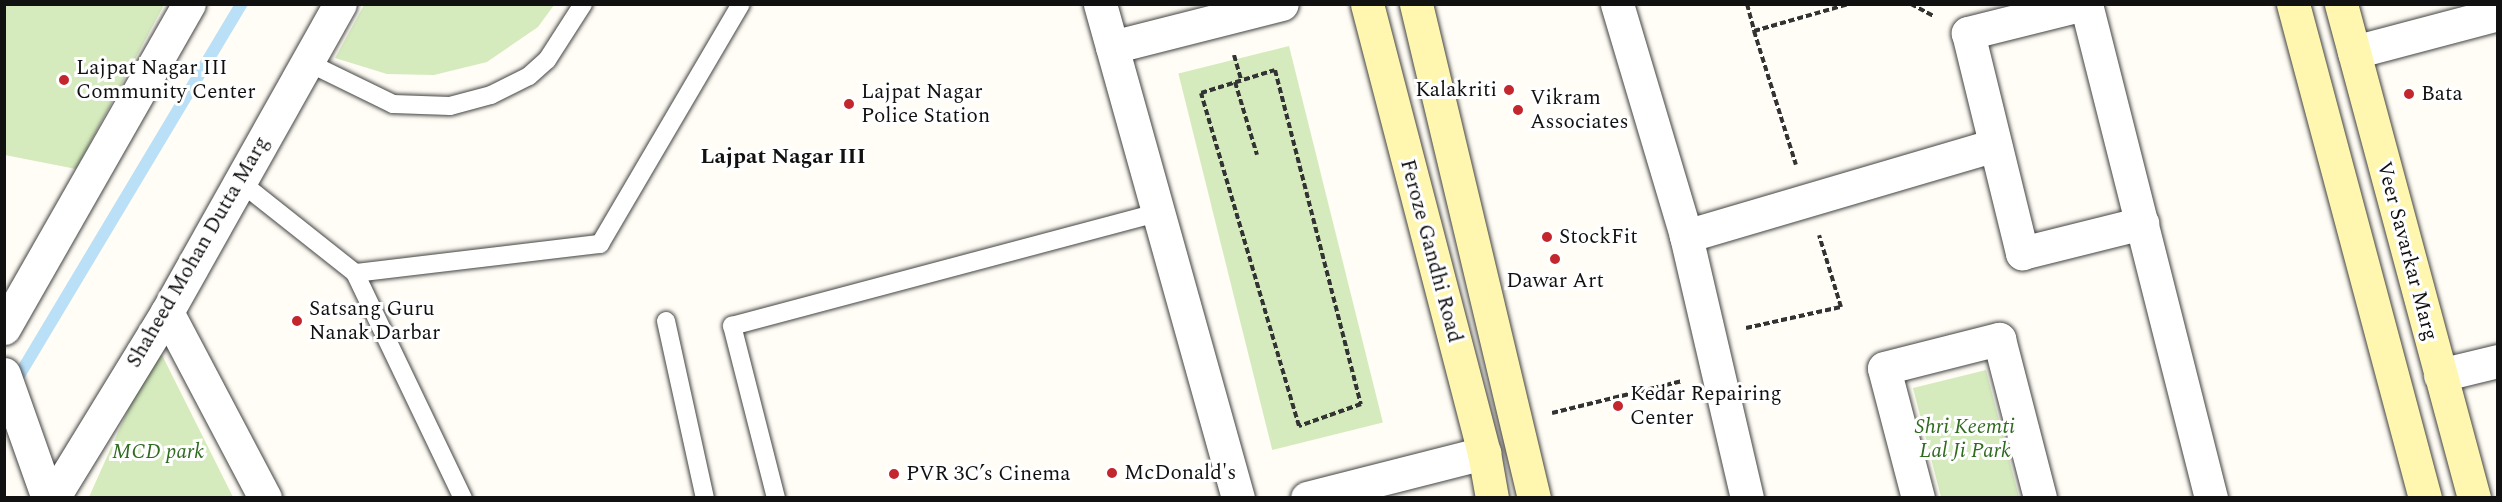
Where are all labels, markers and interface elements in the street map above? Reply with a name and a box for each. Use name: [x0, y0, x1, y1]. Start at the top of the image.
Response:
place label: Lajpat Nagar III Community Center: [76, 55, 256, 105]
marker: Lajpat Nagar III Community Center: [57, 73, 71, 87]
place label: Kalakriti: [1415, 77, 1497, 103]
place label: Lajpat Nagar Police Station: [861, 79, 990, 129]
place label: Bata: [2421, 81, 2463, 107]
marker: Kalakriti: [1502, 83, 1516, 97]
place label: Vikram Associates: [1530, 85, 1628, 135]
marker: Bata: [2402, 87, 2416, 101]
marker: Lajpat Nagar Police Station: [842, 97, 856, 111]
marker: Vikram Associates: [1511, 103, 1525, 117]
street label: Shaheed Mohan Dutta Marg: [121, 132, 275, 372]
district label: Lajpat Nagar III: [700, 144, 866, 170]
street label: Feroze Gandhi Road: [1394, 157, 1468, 345]
street label: Veer Savarkar Marg: [2371, 159, 2443, 343]
place label: StockFit: [1559, 224, 1638, 250]
marker: StockFit: [1540, 230, 1554, 244]
marker: Dawar Art: [1548, 252, 1562, 266]
place label: Dawar Art: [1506, 268, 1604, 294]
place label: Satsang Guru Nanak Darbar: [309, 296, 440, 346]
marker: Satsang Guru Nanak Darbar: [290, 314, 304, 328]
place label: Kedar Repairing Center: [1630, 381, 1782, 431]
marker: Kedar Repairing Center: [1611, 399, 1625, 413]
park label: Shri Keemti Lal Ji Park: [1915, 414, 2015, 464]
park label: MCD park: [112, 439, 204, 465]
place label: McDonald's: [1124, 460, 1236, 486]
place label: PVR 3C’s Cinema: [906, 461, 1071, 487]
marker: McDonald's: [1105, 466, 1119, 480]
marker: PVR 3C’s Cinema: [887, 467, 901, 481]

